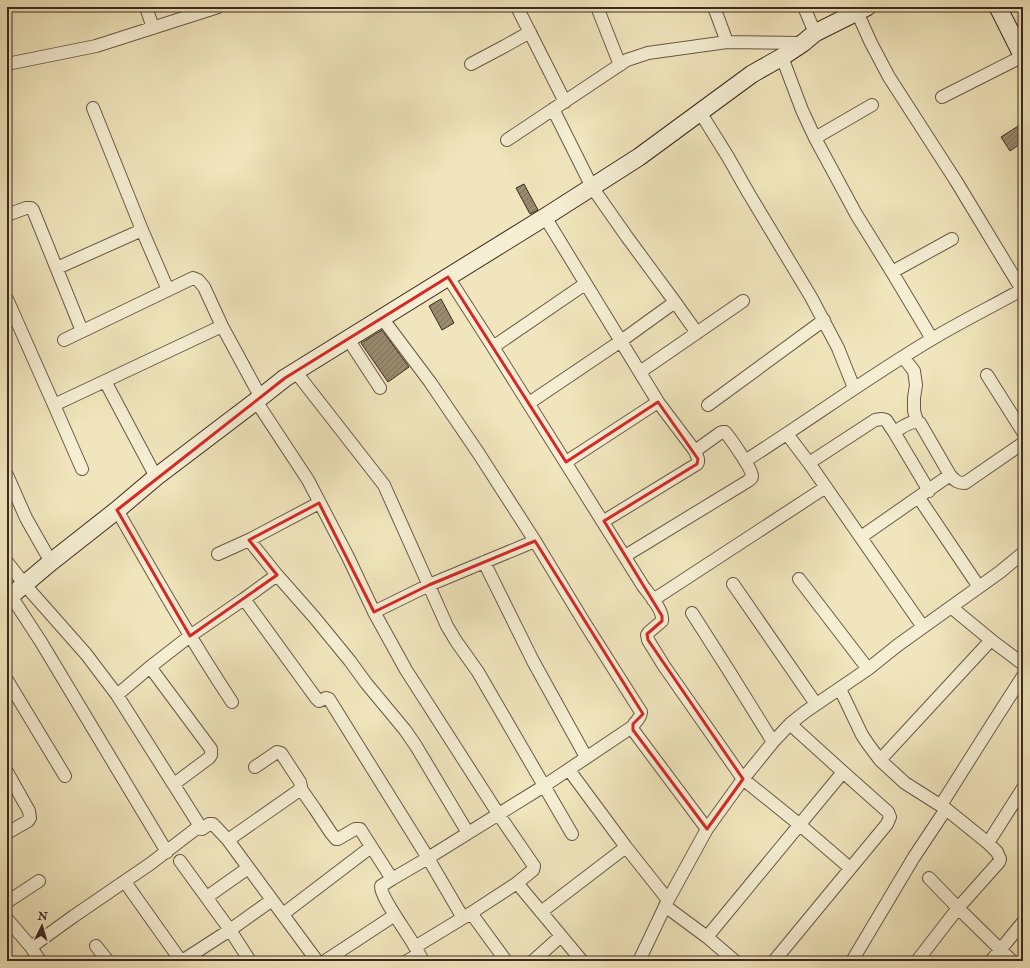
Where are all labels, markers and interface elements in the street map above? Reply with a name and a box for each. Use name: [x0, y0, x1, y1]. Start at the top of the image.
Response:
north arrow: [22, 906, 62, 946]
text: N: [36, 910, 49, 924]

